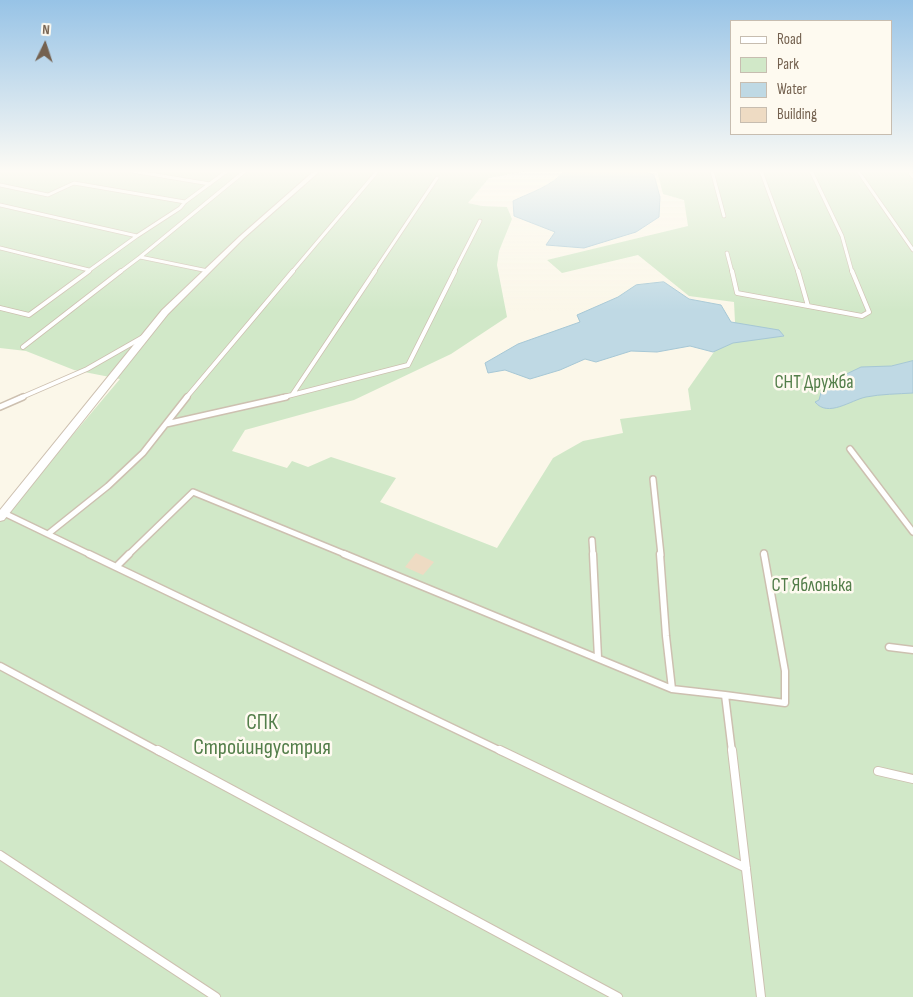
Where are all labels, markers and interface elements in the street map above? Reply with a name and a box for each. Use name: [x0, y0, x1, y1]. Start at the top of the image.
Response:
north arrow: [20, 20, 70, 70]
legend: [730, 20, 893, 135]
text: N: [42, 21, 50, 38]
text: Road: [777, 30, 802, 49]
text: Park: [777, 55, 799, 74]
text: Water: [777, 80, 807, 99]
text: Building: [777, 105, 817, 124]
park label: СНТ Дружба: [774, 372, 854, 394]
park label: СТ Яблонька: [772, 575, 852, 597]
park label: СПК Стройиндустрия: [193, 710, 331, 761]

